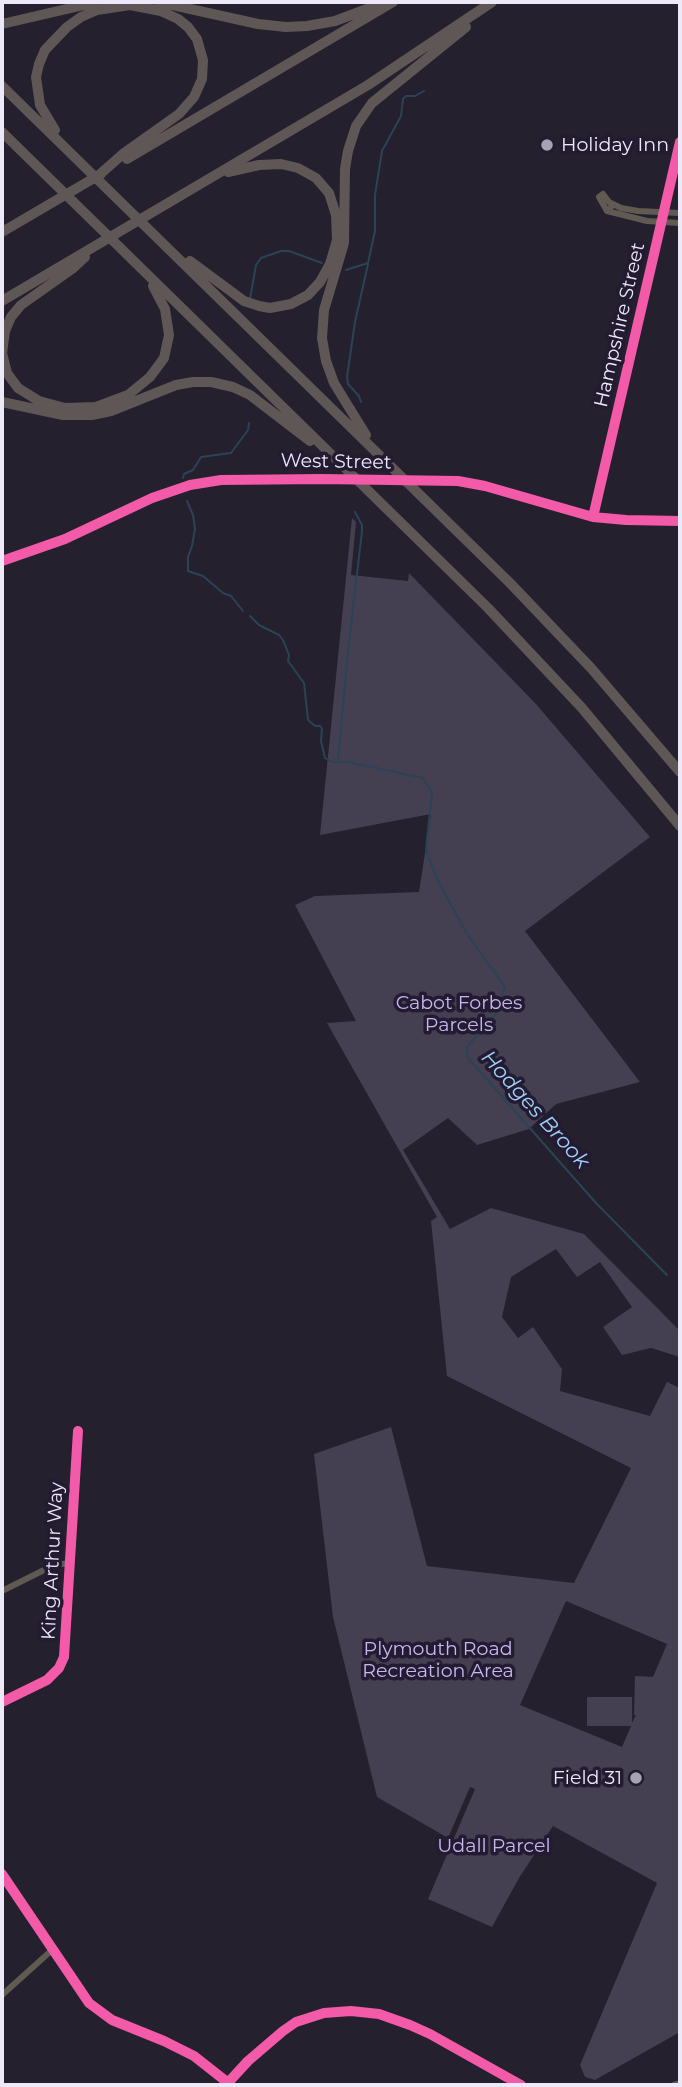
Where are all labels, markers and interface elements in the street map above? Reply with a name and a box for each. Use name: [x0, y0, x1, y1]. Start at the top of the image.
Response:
place label: Holiday Inn: [561, 134, 669, 156]
marker: Holiday Inn: [539, 137, 555, 153]
street label: Hampshire Street: [590, 240, 650, 410]
street label: West Street: [280, 450, 392, 474]
park label: Cabot Forbes Parcels: [396, 992, 522, 1036]
water label: Hodges Brook: [475, 1046, 595, 1174]
street label: King Arthur Way: [37, 1481, 69, 1641]
park label: Plymouth Road Recreation Area: [362, 1638, 514, 1682]
place label: Field 31: [553, 1767, 622, 1789]
marker: Field 31: [628, 1770, 644, 1786]
park label: Udall Parcel: [437, 1835, 551, 1857]

